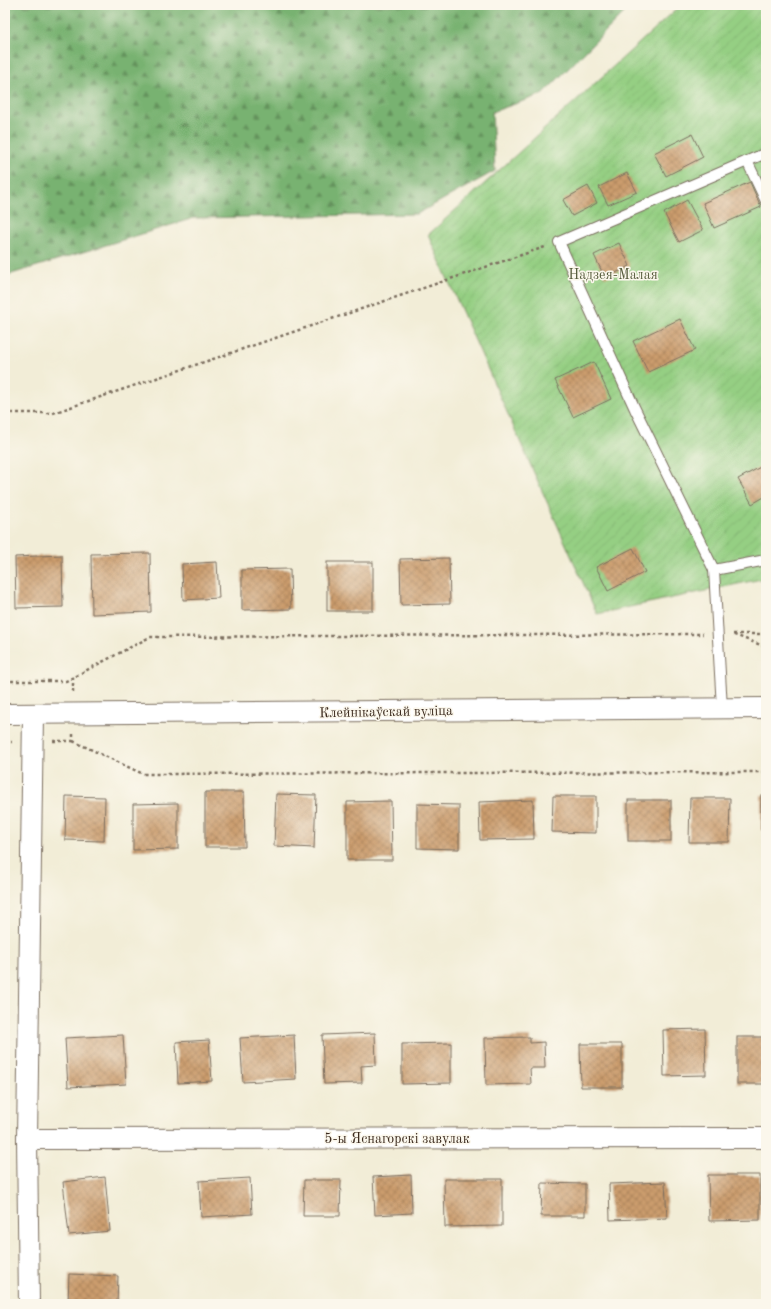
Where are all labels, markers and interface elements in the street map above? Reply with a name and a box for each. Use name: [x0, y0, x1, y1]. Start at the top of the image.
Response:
park label: Надзея-Малая: [568, 268, 658, 282]
street label: Клейнікаўскай вуліца: [319, 704, 453, 720]
street label: 5-ы Яснагорскі завулак: [324, 1132, 470, 1146]

